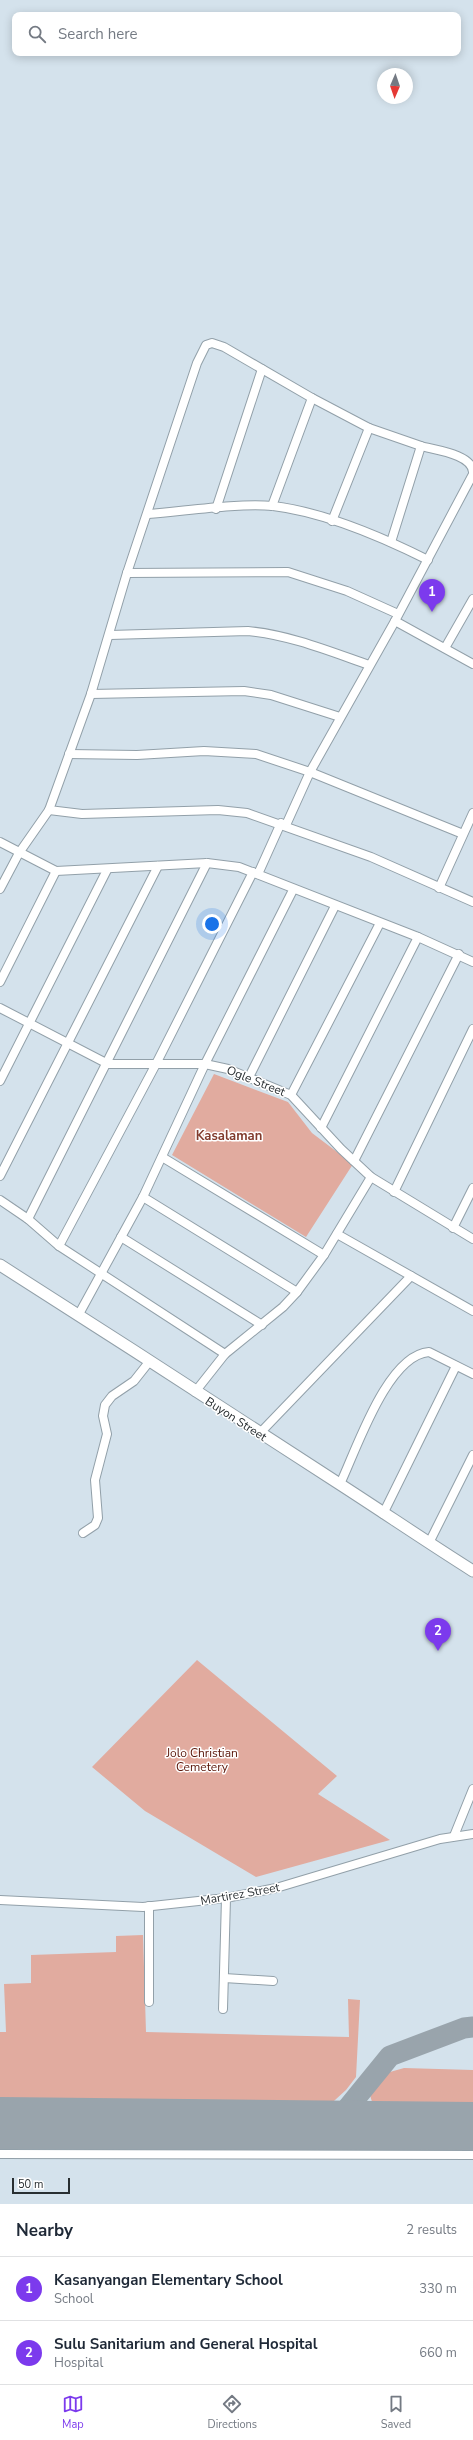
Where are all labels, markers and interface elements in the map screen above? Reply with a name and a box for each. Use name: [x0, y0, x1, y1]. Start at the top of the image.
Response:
search box: [12, 12, 461, 56]
icon: search: [26, 23, 48, 45]
text: Search here: [58, 24, 138, 44]
north arrow: [377, 68, 413, 104]
pin: 1: [419, 579, 445, 612]
your location: [202, 914, 222, 934]
street label: Ogle Street: [224, 1062, 288, 1100]
district label: Kasalaman: [196, 1127, 262, 1145]
street label: Buyon Street: [202, 1393, 270, 1445]
pin: 2: [425, 1618, 451, 1651]
park label: Jolo Christian Cemetery: [165, 1745, 238, 1775]
street label: Martirez Street: [199, 1879, 282, 1909]
scale bar: [12, 2176, 70, 2195]
text: 50 m: [18, 2177, 43, 2192]
text: Nearby: [16, 2219, 73, 2242]
text: 2 results: [406, 2221, 457, 2239]
text: Kasanyangan Elementary School: [54, 2270, 283, 2290]
text: 1: [25, 2280, 33, 2298]
text: 330 m: [419, 2280, 457, 2298]
text: School: [54, 2290, 94, 2308]
text: Sulu Sanitarium and General Hospital: [54, 2334, 318, 2354]
text: 2: [25, 2344, 33, 2362]
text: 660 m: [419, 2344, 457, 2362]
text: Hospital: [54, 2354, 103, 2372]
tab: Map: [62, 2393, 84, 2432]
tab: Directions: [208, 2393, 257, 2432]
tab: Saved: [381, 2393, 411, 2432]

